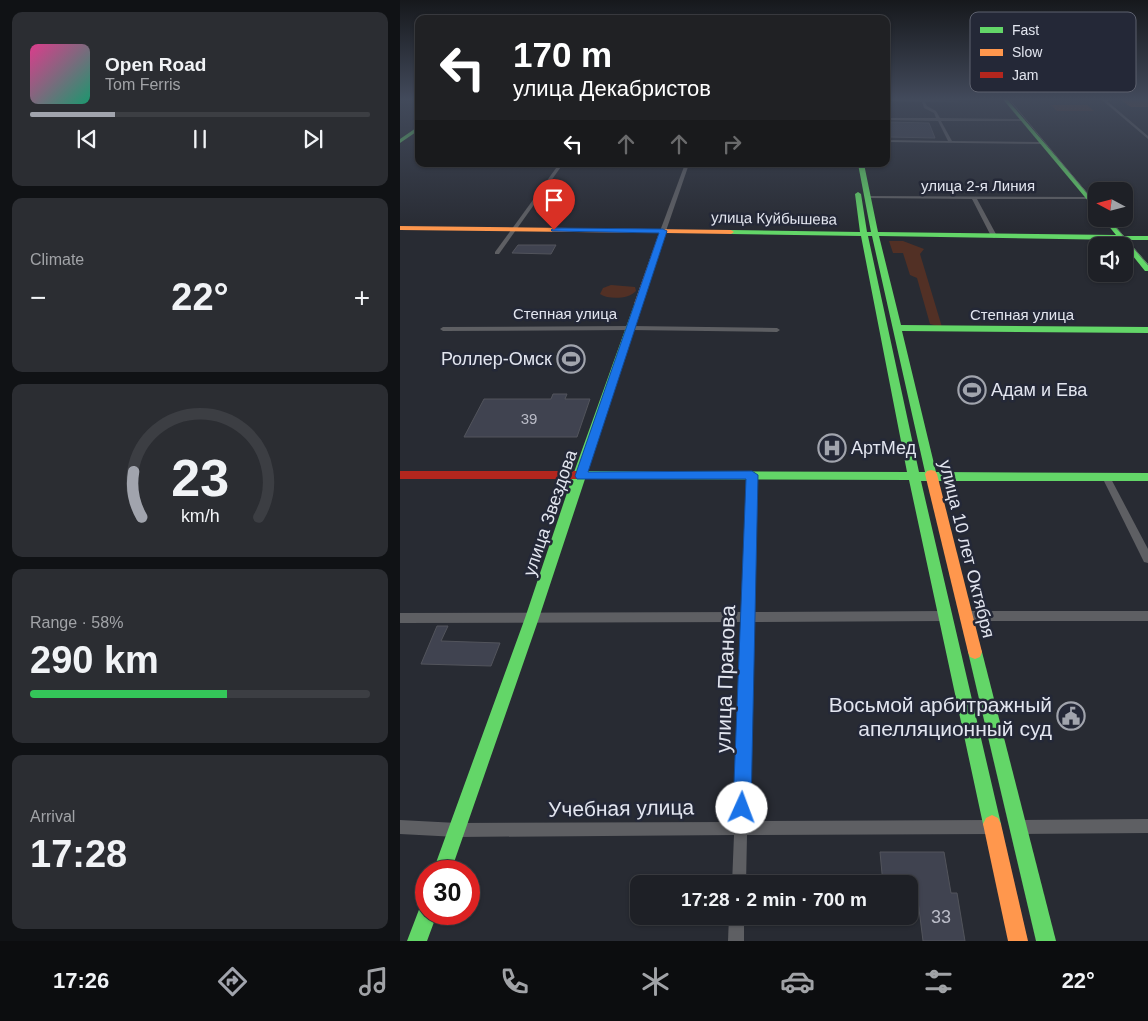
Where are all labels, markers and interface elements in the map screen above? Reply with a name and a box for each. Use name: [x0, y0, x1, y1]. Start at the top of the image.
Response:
legend: [970, 12, 1136, 92]
text: Fast: [1012, 22, 1039, 38]
icon: left: [430, 35, 495, 100]
text: 170 m: [513, 35, 612, 74]
text: Slow: [1012, 44, 1043, 60]
text: Open Road: [105, 54, 206, 75]
text: Jam: [1012, 67, 1038, 83]
text: Tom Ferris: [105, 76, 181, 93]
text: улица Декабристов: [513, 76, 711, 101]
icon: previous: [73, 125, 101, 153]
icon: pause: [186, 125, 214, 153]
icon: next: [299, 125, 327, 153]
icon: left: [559, 130, 587, 158]
icon: ahead: [612, 130, 640, 158]
icon: ahead: [665, 130, 693, 158]
icon: right: [718, 130, 746, 158]
street label: улица 2-я Линия: [921, 177, 1035, 194]
pin: [533, 179, 575, 230]
north arrow: [1088, 182, 1132, 228]
map controls: [1088, 182, 1133, 282]
icon: arrive: [540, 186, 568, 214]
street label: улица Куйбышева: [711, 208, 838, 228]
button: sound: [1088, 237, 1133, 282]
text: Climate: [30, 251, 84, 268]
text: 22°: [171, 276, 229, 318]
text: −: [30, 282, 46, 313]
text: +: [354, 282, 370, 313]
street label: Степная улица: [513, 305, 618, 322]
street label: Степная улица: [970, 306, 1075, 323]
sports icon: Роллер-Омск: [556, 344, 586, 374]
place label: Роллер-Омск: [441, 349, 552, 369]
sports icon: Адам и Ева: [957, 375, 987, 405]
place label: Адам и Ева: [991, 380, 1088, 400]
house number: 39: [521, 410, 537, 427]
hospital icon: АртМед: [817, 433, 847, 463]
place label: АртМед: [851, 438, 917, 458]
street label: улица Звездова: [519, 446, 581, 579]
text: 23: [171, 449, 229, 507]
street label: улица 10 лет Октября: [935, 458, 999, 640]
text: km/h: [181, 506, 219, 526]
street label: улица Пранова: [711, 604, 739, 753]
text: Range · 58%: [30, 614, 123, 631]
text: 290 km: [30, 639, 159, 681]
place label: Восьмой арбитражный апелляционный суд: [829, 693, 1052, 740]
public building icon: Восьмой арбитражный апелляционный суд: [1056, 701, 1086, 731]
position arrow: [715, 781, 767, 833]
street label: Учебная улица: [548, 795, 694, 821]
text: Arrival: [30, 808, 75, 825]
text: 17:28: [30, 833, 127, 875]
speed limit sign: 30: [415, 860, 480, 925]
text: 17:28 · 2 min · 700 m: [681, 889, 867, 910]
house number: 33: [931, 907, 951, 927]
icon: directions: [215, 964, 250, 999]
icon: music: [356, 964, 391, 999]
icon: phone: [497, 964, 532, 999]
icon: climate: [638, 964, 673, 999]
icon: car: [780, 964, 815, 999]
icon: filters: [921, 964, 956, 999]
text: 17:26: [53, 968, 109, 993]
text: 22°: [1062, 968, 1095, 993]

